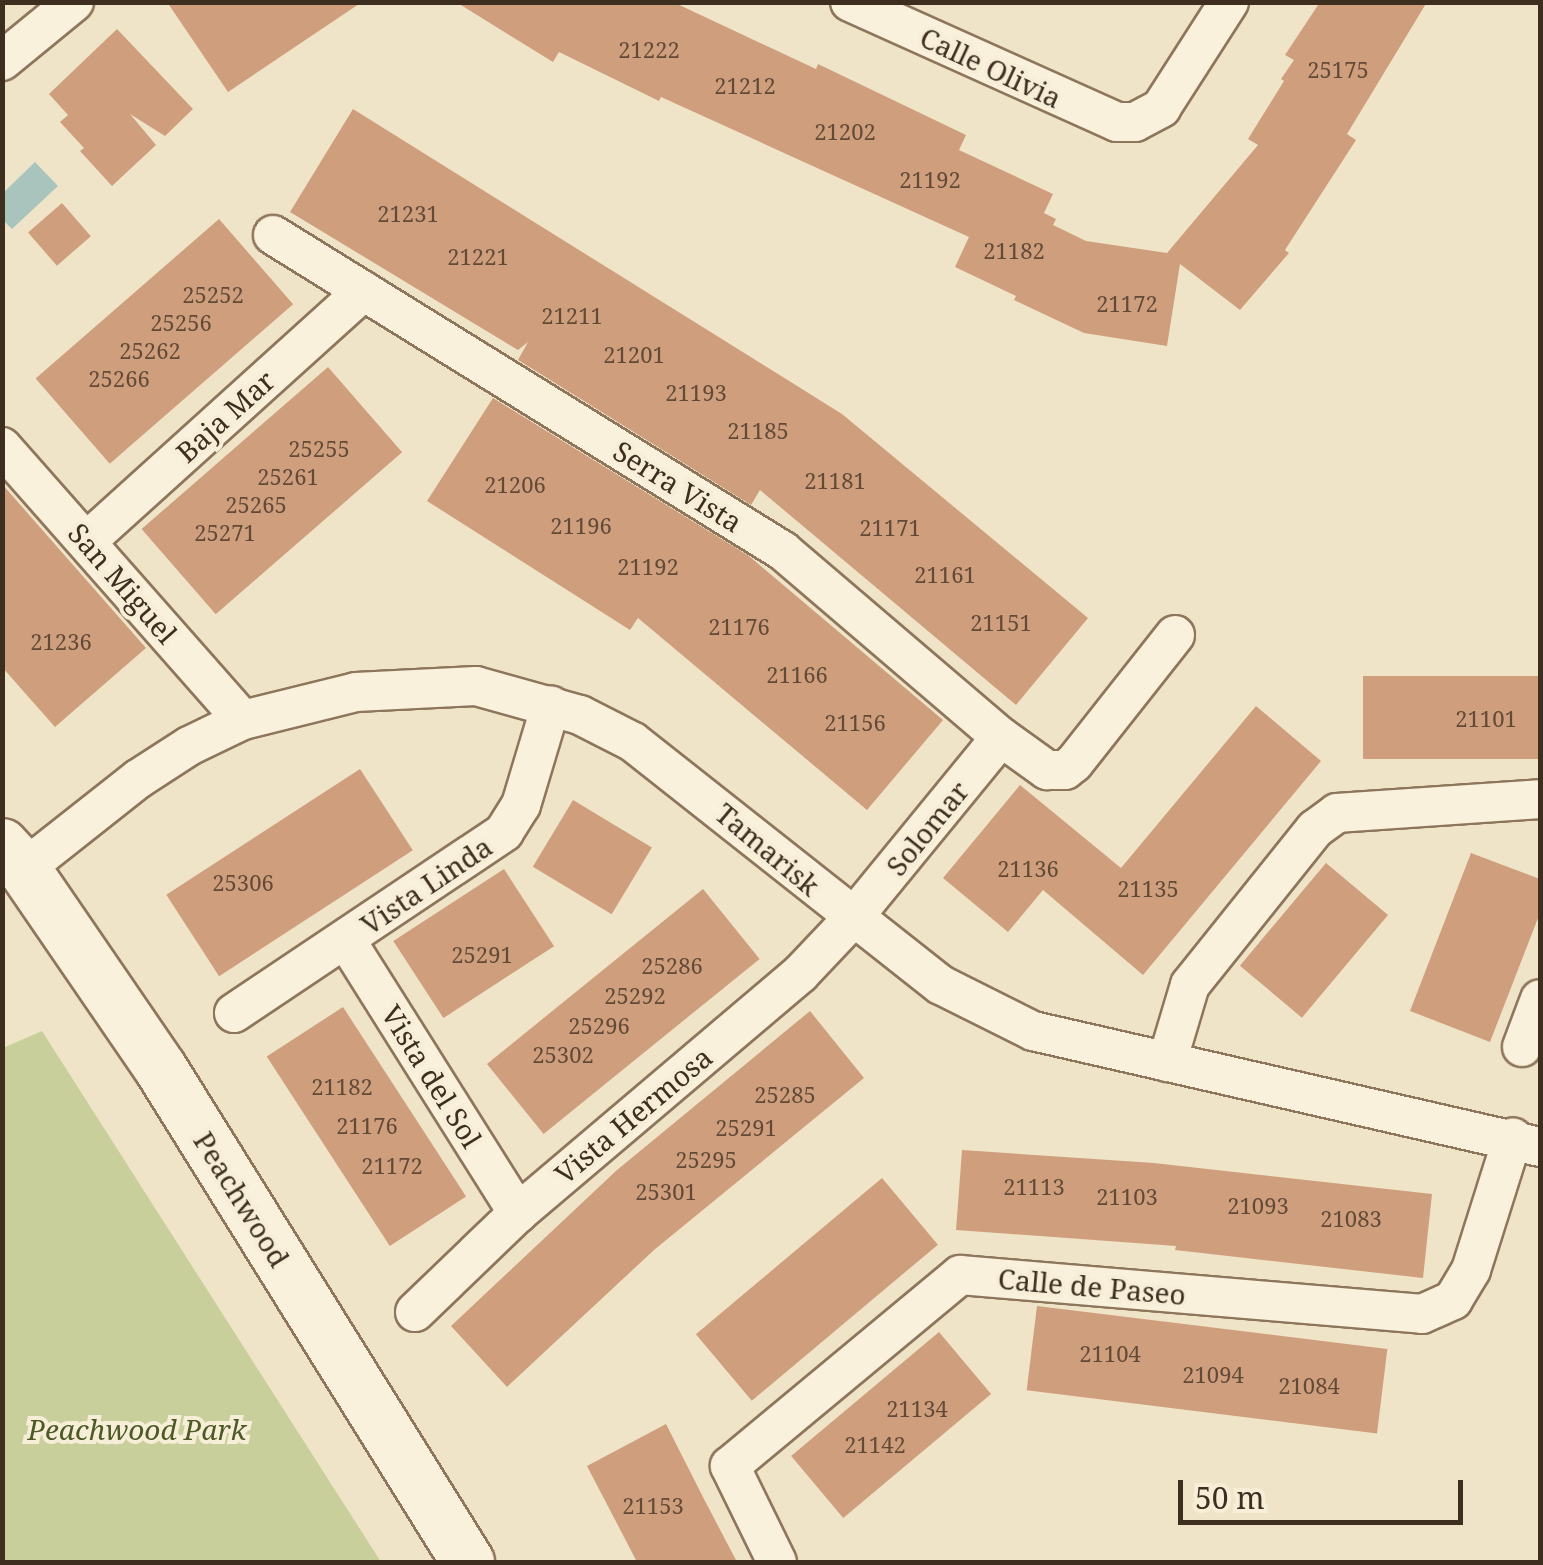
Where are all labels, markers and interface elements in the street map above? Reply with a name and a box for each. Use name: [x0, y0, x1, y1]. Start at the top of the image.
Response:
street label: Calle Olivia: [915, 20, 1067, 114]
house number: 21222: [618, 37, 680, 63]
house number: 25175: [1307, 57, 1369, 83]
house number: 21212: [714, 73, 776, 99]
house number: 21202: [814, 119, 876, 145]
house number: 21192: [899, 167, 961, 193]
house number: 21231: [377, 201, 439, 227]
house number: 21182: [983, 238, 1045, 264]
house number: 21221: [447, 244, 509, 270]
house number: 25252: [182, 282, 244, 308]
house number: 21172: [1096, 291, 1158, 317]
house number: 21211: [541, 303, 603, 329]
house number: 25256: [150, 310, 212, 336]
house number: 25262: [119, 338, 181, 364]
house number: 21201: [603, 342, 665, 368]
street label: Baja Mar: [169, 363, 281, 469]
house number: 25266: [88, 366, 150, 392]
house number: 21193: [665, 380, 727, 406]
house number: 21185: [727, 418, 789, 444]
street label: Serra Vista: [608, 433, 748, 539]
house number: 25255: [288, 436, 350, 462]
house number: 25261: [257, 464, 319, 490]
house number: 21181: [804, 468, 866, 494]
house number: 21206: [484, 472, 546, 498]
house number: 25265: [225, 492, 287, 518]
house number: 21196: [550, 513, 612, 539]
house number: 21171: [859, 515, 921, 541]
street label: San Miguel: [62, 516, 184, 650]
house number: 25271: [194, 520, 256, 546]
house number: 21192: [617, 554, 679, 580]
house number: 21161: [914, 562, 976, 588]
house number: 21151: [970, 610, 1032, 636]
house number: 21176: [708, 614, 770, 640]
house number: 21236: [30, 629, 92, 655]
house number: 21166: [766, 662, 828, 688]
house number: 21101: [1455, 706, 1517, 732]
house number: 21156: [824, 710, 886, 736]
street label: Solomar: [879, 774, 975, 882]
street label: Tamarisk: [709, 796, 827, 902]
street label: Vista Linda: [354, 829, 498, 941]
house number: 21136: [997, 856, 1059, 882]
house number: 25306: [212, 870, 274, 896]
house number: 21135: [1117, 876, 1179, 902]
house number: 25291: [451, 942, 513, 968]
house number: 25286: [641, 953, 703, 979]
house number: 25292: [604, 983, 666, 1009]
street label: Vista del Sol: [375, 999, 489, 1153]
house number: 25296: [568, 1013, 630, 1039]
street label: Vista Hermosa: [548, 1040, 718, 1190]
house number: 25302: [532, 1042, 594, 1068]
house number: 21182: [311, 1074, 373, 1100]
house number: 25285: [754, 1082, 816, 1108]
house number: 21176: [336, 1113, 398, 1139]
house number: 25291: [715, 1115, 777, 1141]
street label: Peachwood: [187, 1125, 297, 1273]
house number: 25295: [675, 1147, 737, 1173]
house number: 21172: [361, 1153, 423, 1179]
house number: 21113: [1003, 1174, 1065, 1200]
house number: 25301: [635, 1179, 697, 1205]
house number: 21103: [1096, 1184, 1158, 1210]
house number: 21093: [1227, 1193, 1289, 1219]
house number: 21083: [1320, 1206, 1382, 1232]
street label: Calle de Paseo: [997, 1261, 1187, 1311]
house number: 21104: [1079, 1341, 1141, 1367]
house number: 21094: [1182, 1362, 1244, 1388]
house number: 21084: [1278, 1373, 1340, 1399]
house number: 21134: [886, 1396, 948, 1422]
park label: Peachwood Park: [28, 1412, 246, 1446]
house number: 21142: [844, 1432, 906, 1458]
scale bar: [1183, 1460, 1468, 1522]
text: 50 m: [1195, 1477, 1265, 1518]
house number: 21153: [622, 1493, 684, 1519]

